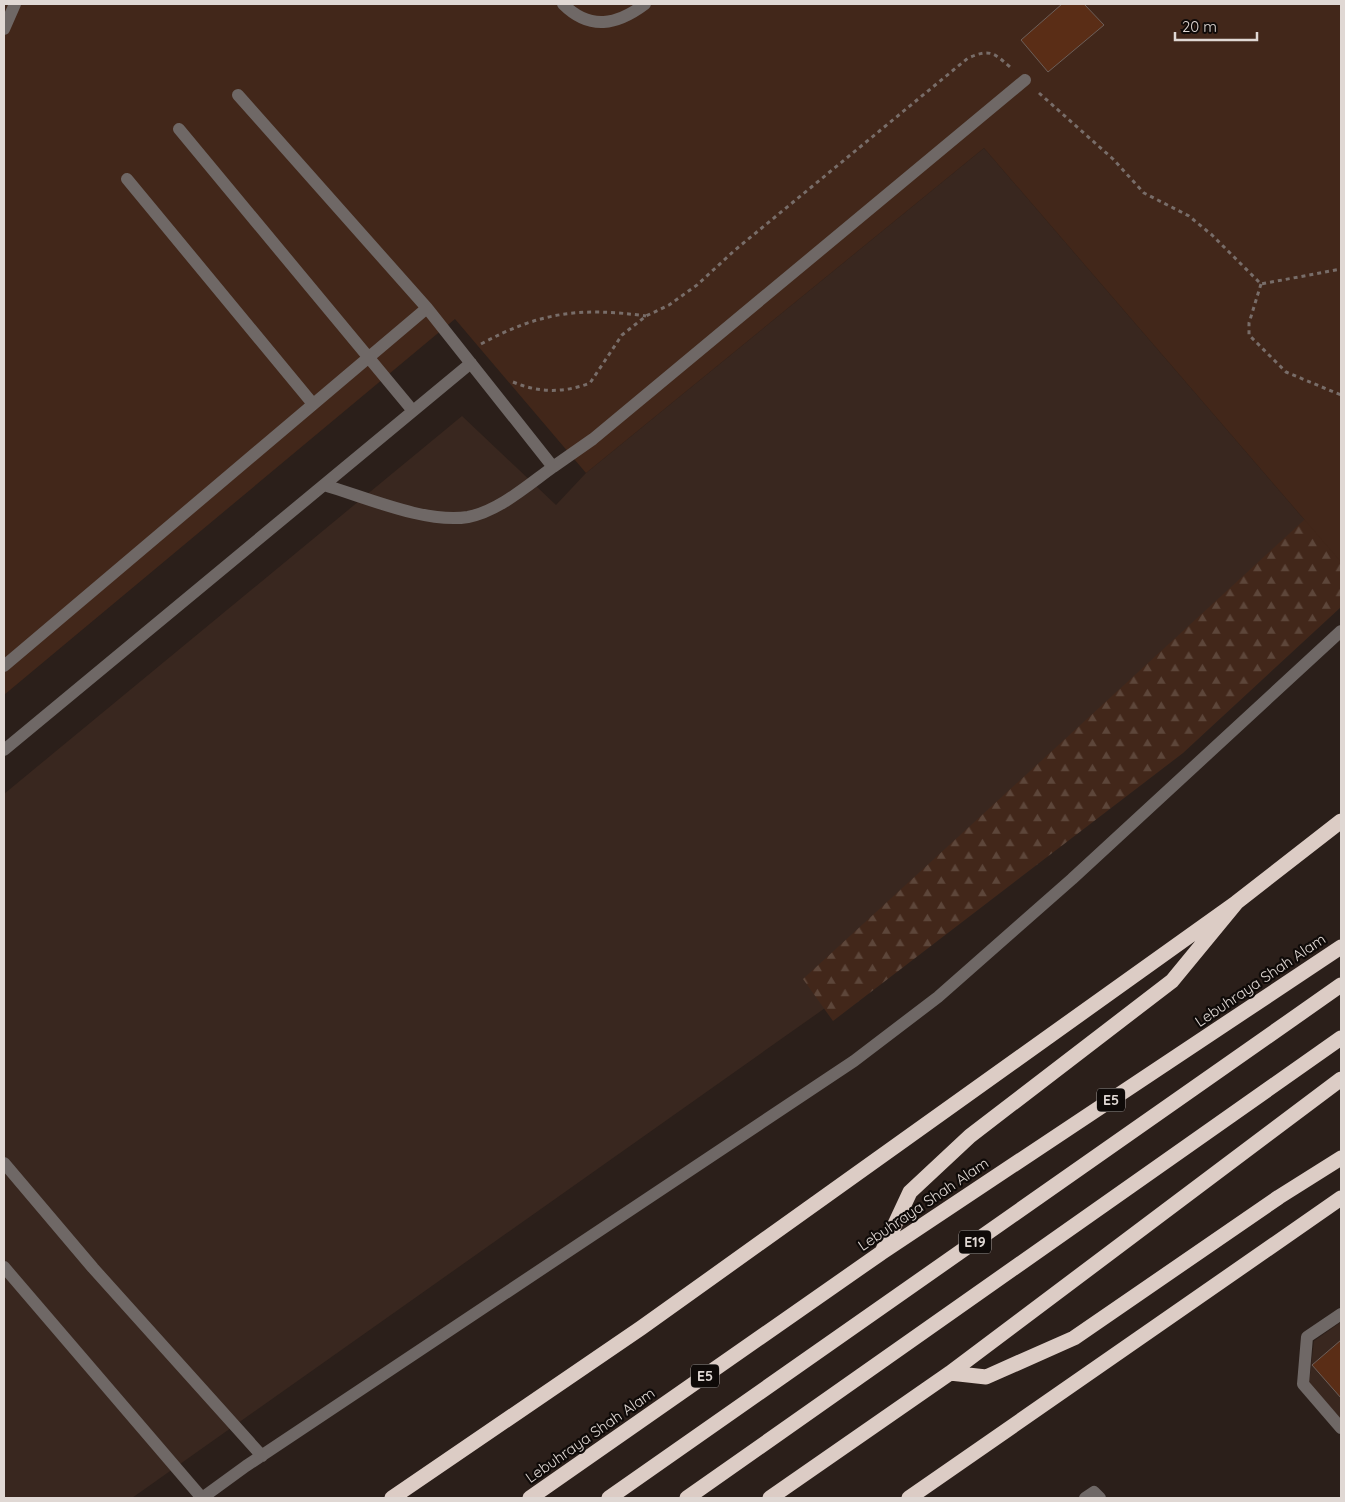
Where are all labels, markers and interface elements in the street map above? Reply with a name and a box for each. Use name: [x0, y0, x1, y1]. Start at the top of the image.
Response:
scale bar: [1175, 10, 1258, 42]
text: 20 m: [1182, 17, 1217, 36]
street label: Lebuhraya Shah Alam: [1191, 929, 1329, 1031]
road number: E5: [1097, 1088, 1125, 1112]
street label: Lebuhraya Shah Alam: [854, 1153, 992, 1255]
road number: E19: [959, 1230, 991, 1254]
road number: E5: [691, 1364, 719, 1388]
street label: Lebuhraya Shah Alam: [522, 1383, 658, 1487]

